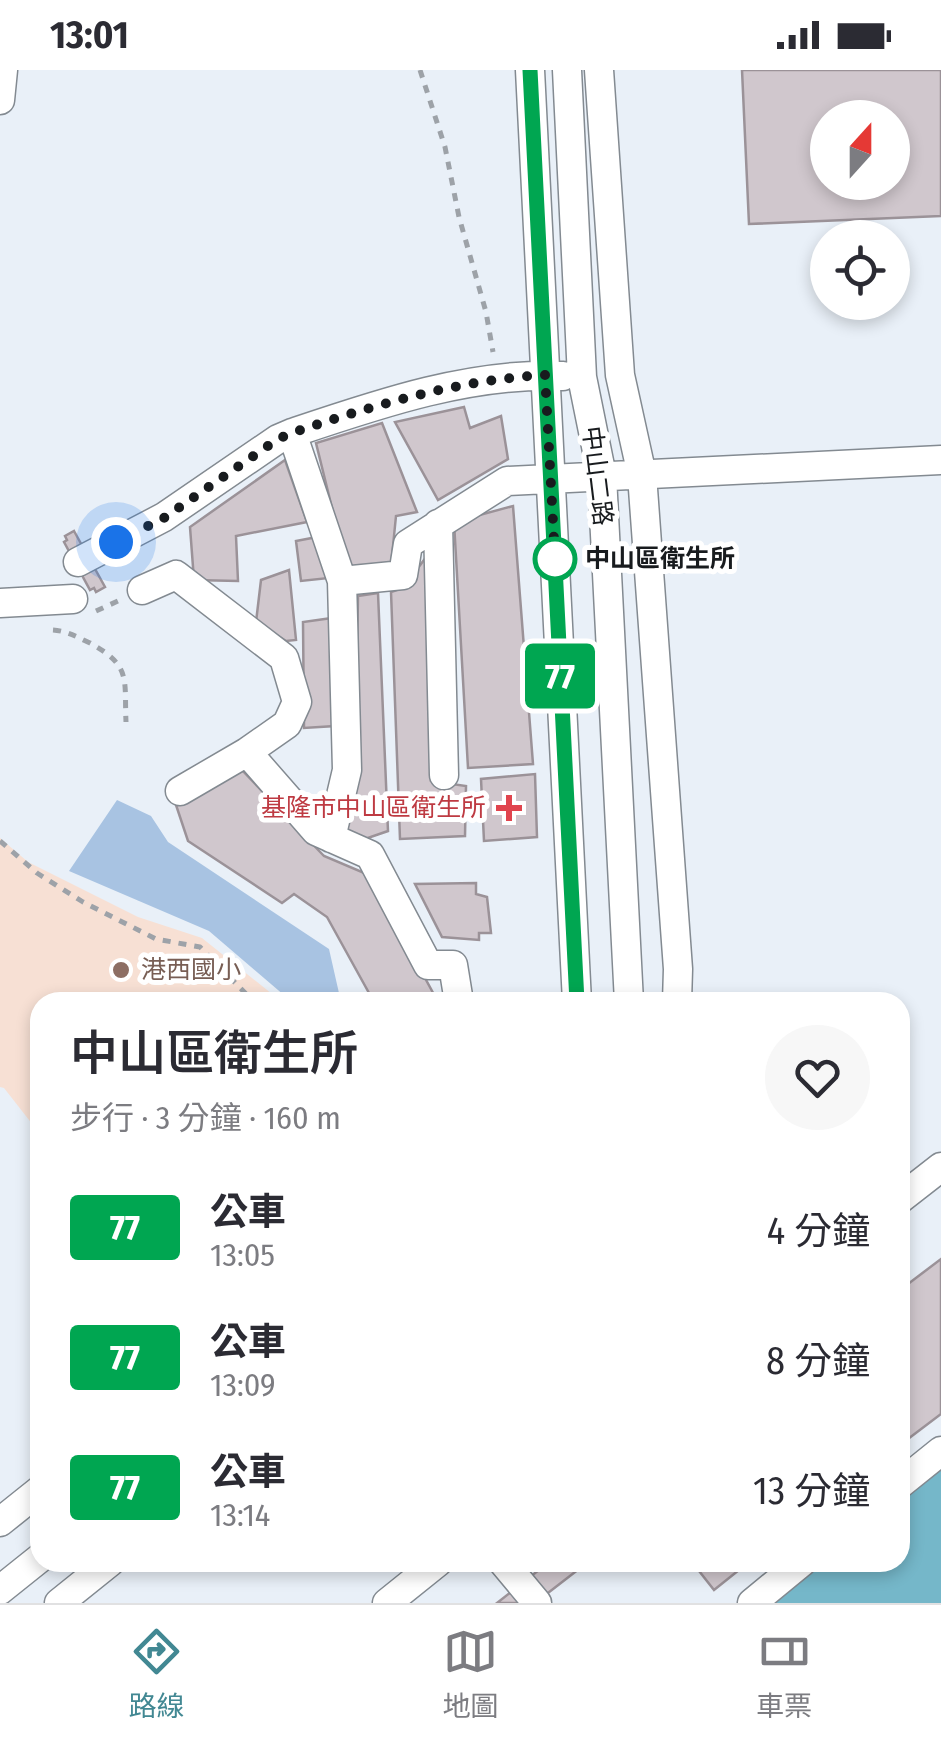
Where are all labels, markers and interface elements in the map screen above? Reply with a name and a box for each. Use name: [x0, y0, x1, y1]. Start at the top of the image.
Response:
text: 13:01: [50, 12, 129, 58]
north arrow: [810, 100, 910, 200]
map controls: [810, 100, 910, 320]
button: locate: [810, 220, 910, 320]
street label: 中山二路: [576, 425, 618, 527]
your location: [91, 517, 141, 567]
marker: 中山區衛生所: [534, 538, 576, 580]
place label: 中山區衛生所: [585, 544, 735, 574]
line badge: 77: [515, 644, 605, 708]
text: 77: [545, 655, 575, 697]
place label: 基隆市中山區衛生所: [261, 793, 486, 823]
marker: 基隆市中山區衛生所: [496, 795, 522, 821]
place label: 港西國小: [141, 955, 241, 985]
marker: 港西國小: [110, 959, 132, 981]
text: 中山區衛生所: [70, 1025, 358, 1083]
button: heart: [765, 1025, 870, 1130]
text: 步行 · 3 分鐘 · 160 m: [70, 1099, 341, 1137]
text: 公車: [210, 1189, 286, 1235]
text: 77: [110, 1206, 140, 1248]
text: 4 分鐘: [767, 1208, 870, 1254]
text: 13:05: [210, 1236, 275, 1274]
text: 公車: [210, 1319, 286, 1365]
text: 77: [110, 1336, 140, 1378]
text: 8 分鐘: [766, 1338, 870, 1384]
text: 13:09: [210, 1366, 276, 1404]
text: 公車: [210, 1449, 286, 1495]
text: 77: [110, 1466, 140, 1508]
text: 13 分鐘: [753, 1468, 870, 1514]
text: 13:14: [210, 1496, 270, 1534]
tab: 路線: [129, 1624, 185, 1724]
tab: 地圖: [442, 1624, 498, 1724]
tab: 車票: [756, 1624, 812, 1724]

